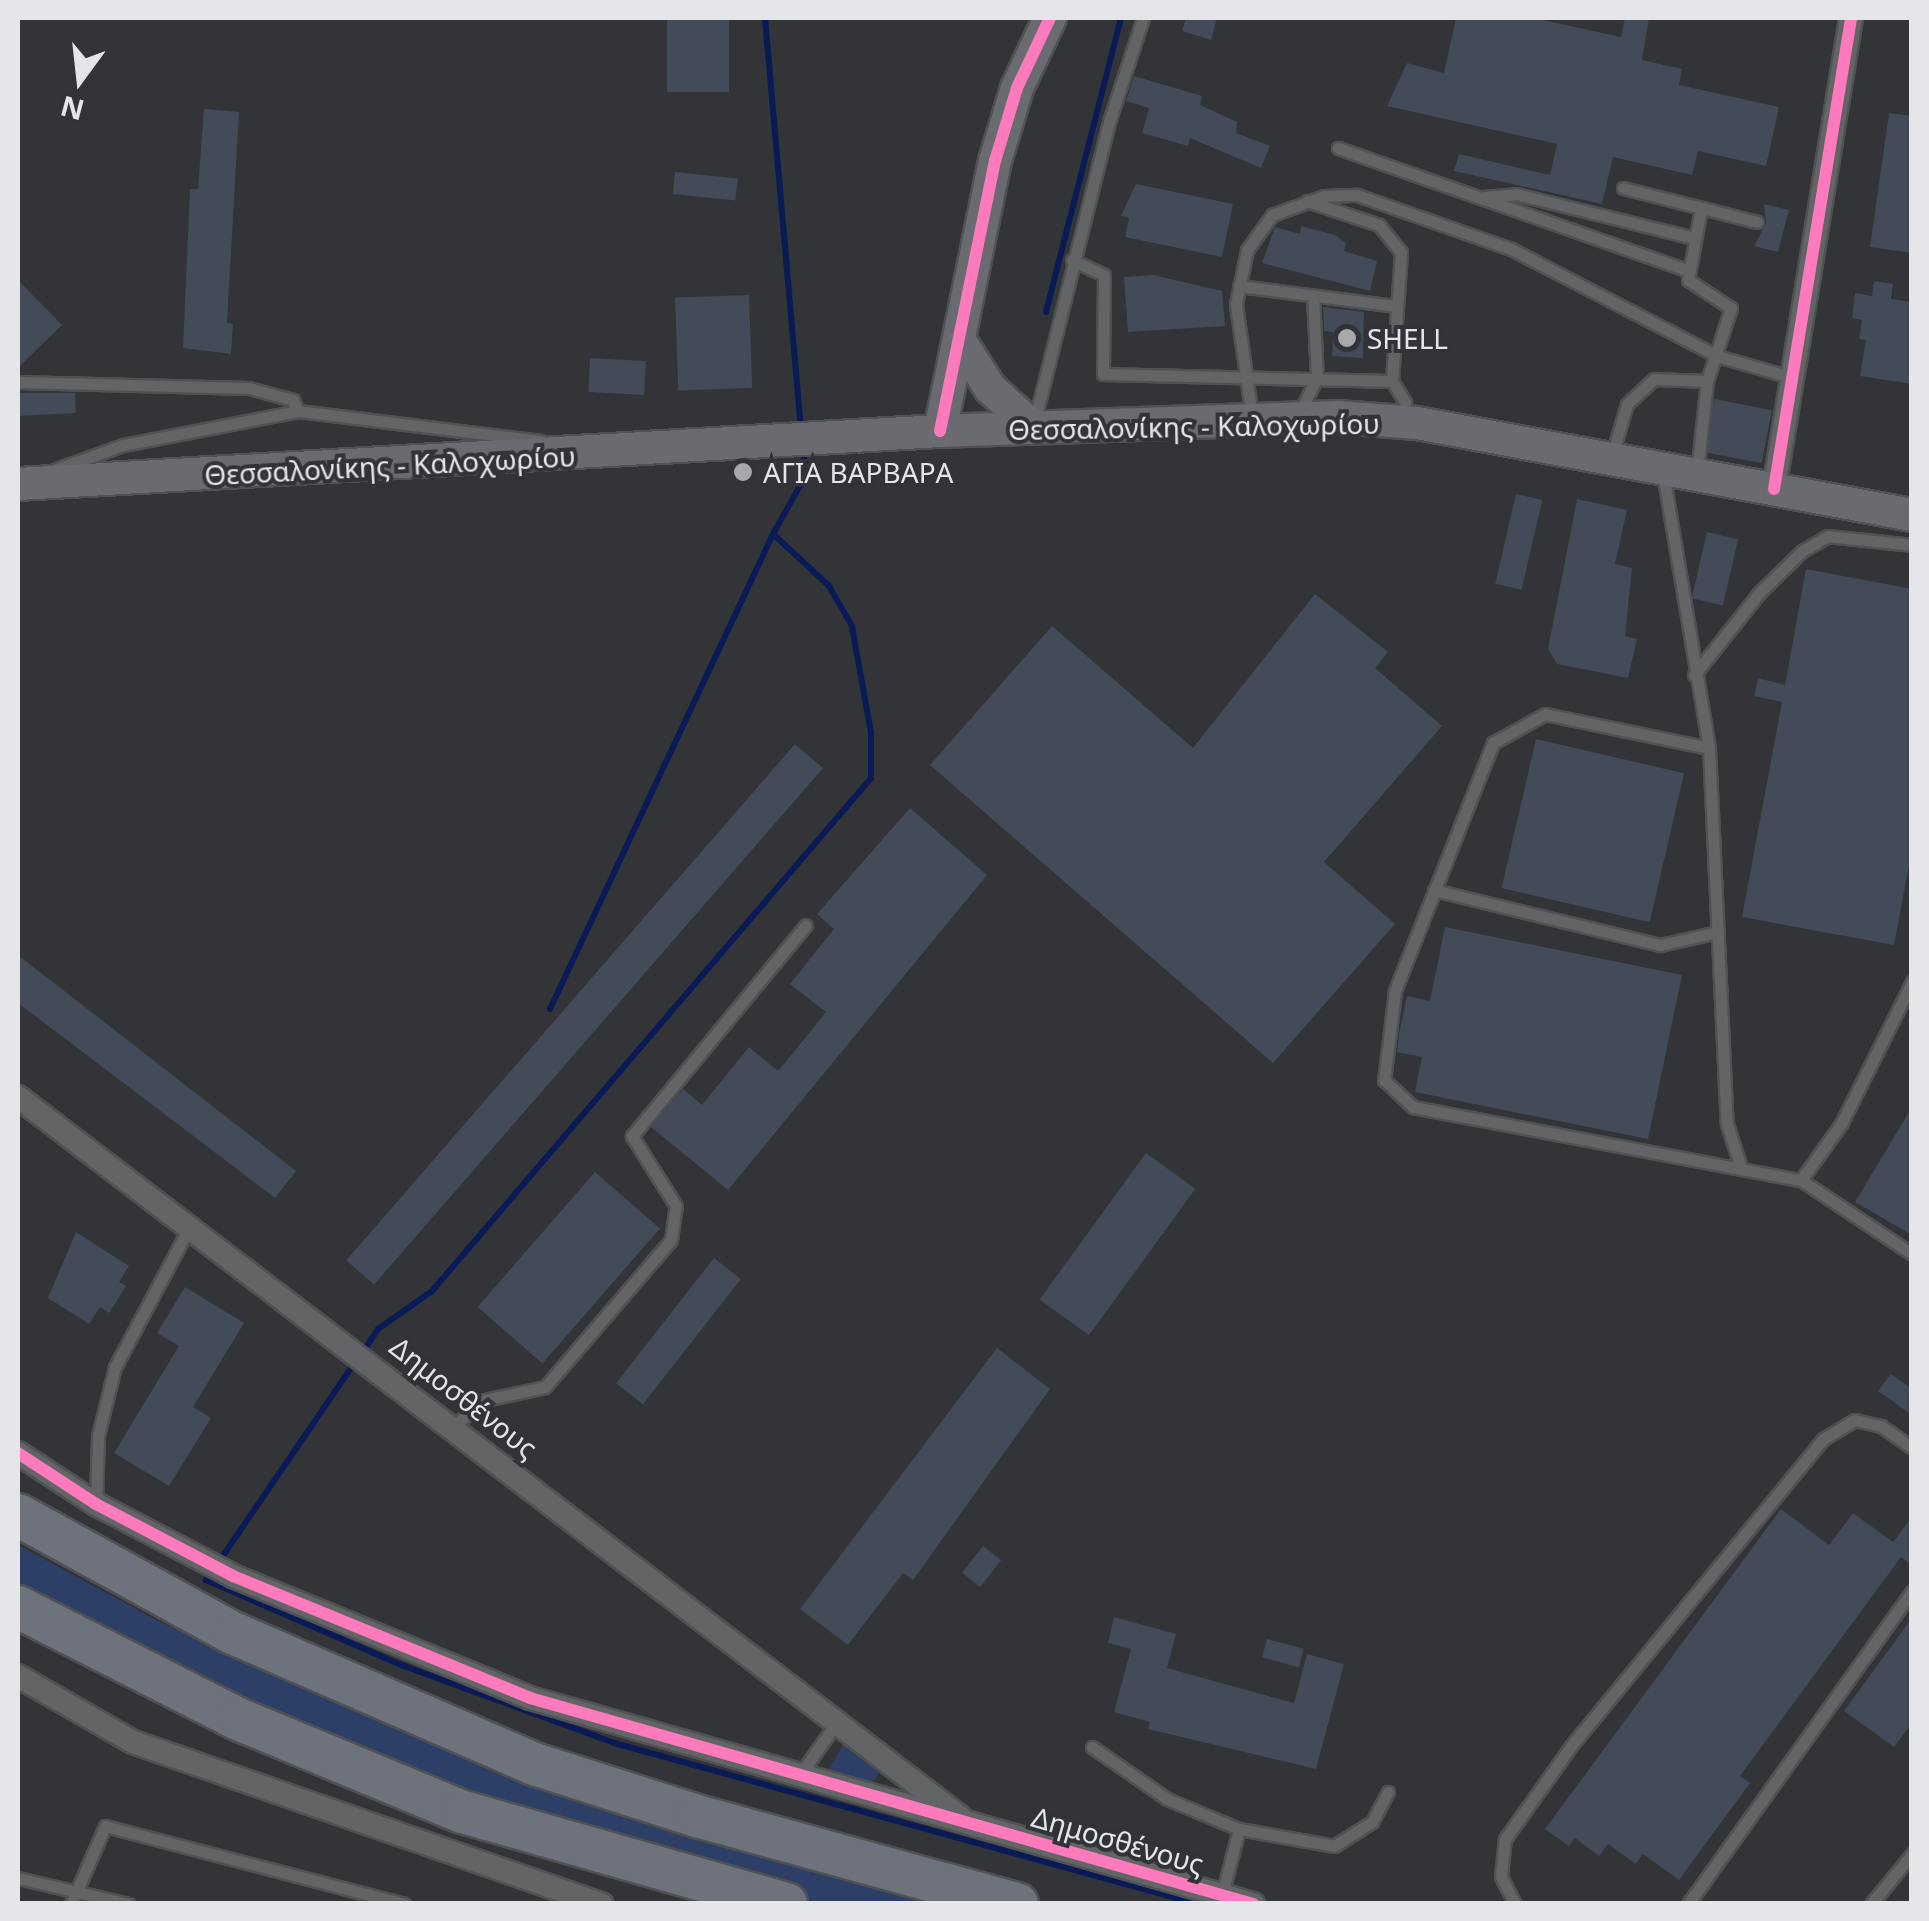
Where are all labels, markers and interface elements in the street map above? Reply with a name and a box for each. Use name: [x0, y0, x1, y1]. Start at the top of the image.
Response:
north arrow: [30, 30, 130, 130]
text: N: [56, 88, 88, 130]
place label: SHELL: [1367, 321, 1448, 355]
marker: SHELL: [1336, 327, 1358, 349]
street label: Θεσσαλονίκης - Καλοχωρίου: [1008, 406, 1380, 446]
street label: Θεσσαλονίκης - Καλοχωρίου: [203, 438, 577, 492]
place label: ΑΓΙΑ ΒΑΡΒΑΡΑ: [763, 455, 953, 489]
marker: ΑΓΙΑ ΒΑΡΒΑΡΑ: [732, 461, 754, 483]
street label: Δημοσθένους: [384, 1329, 544, 1465]
street label: Δημοσθένους: [1028, 1799, 1208, 1881]

